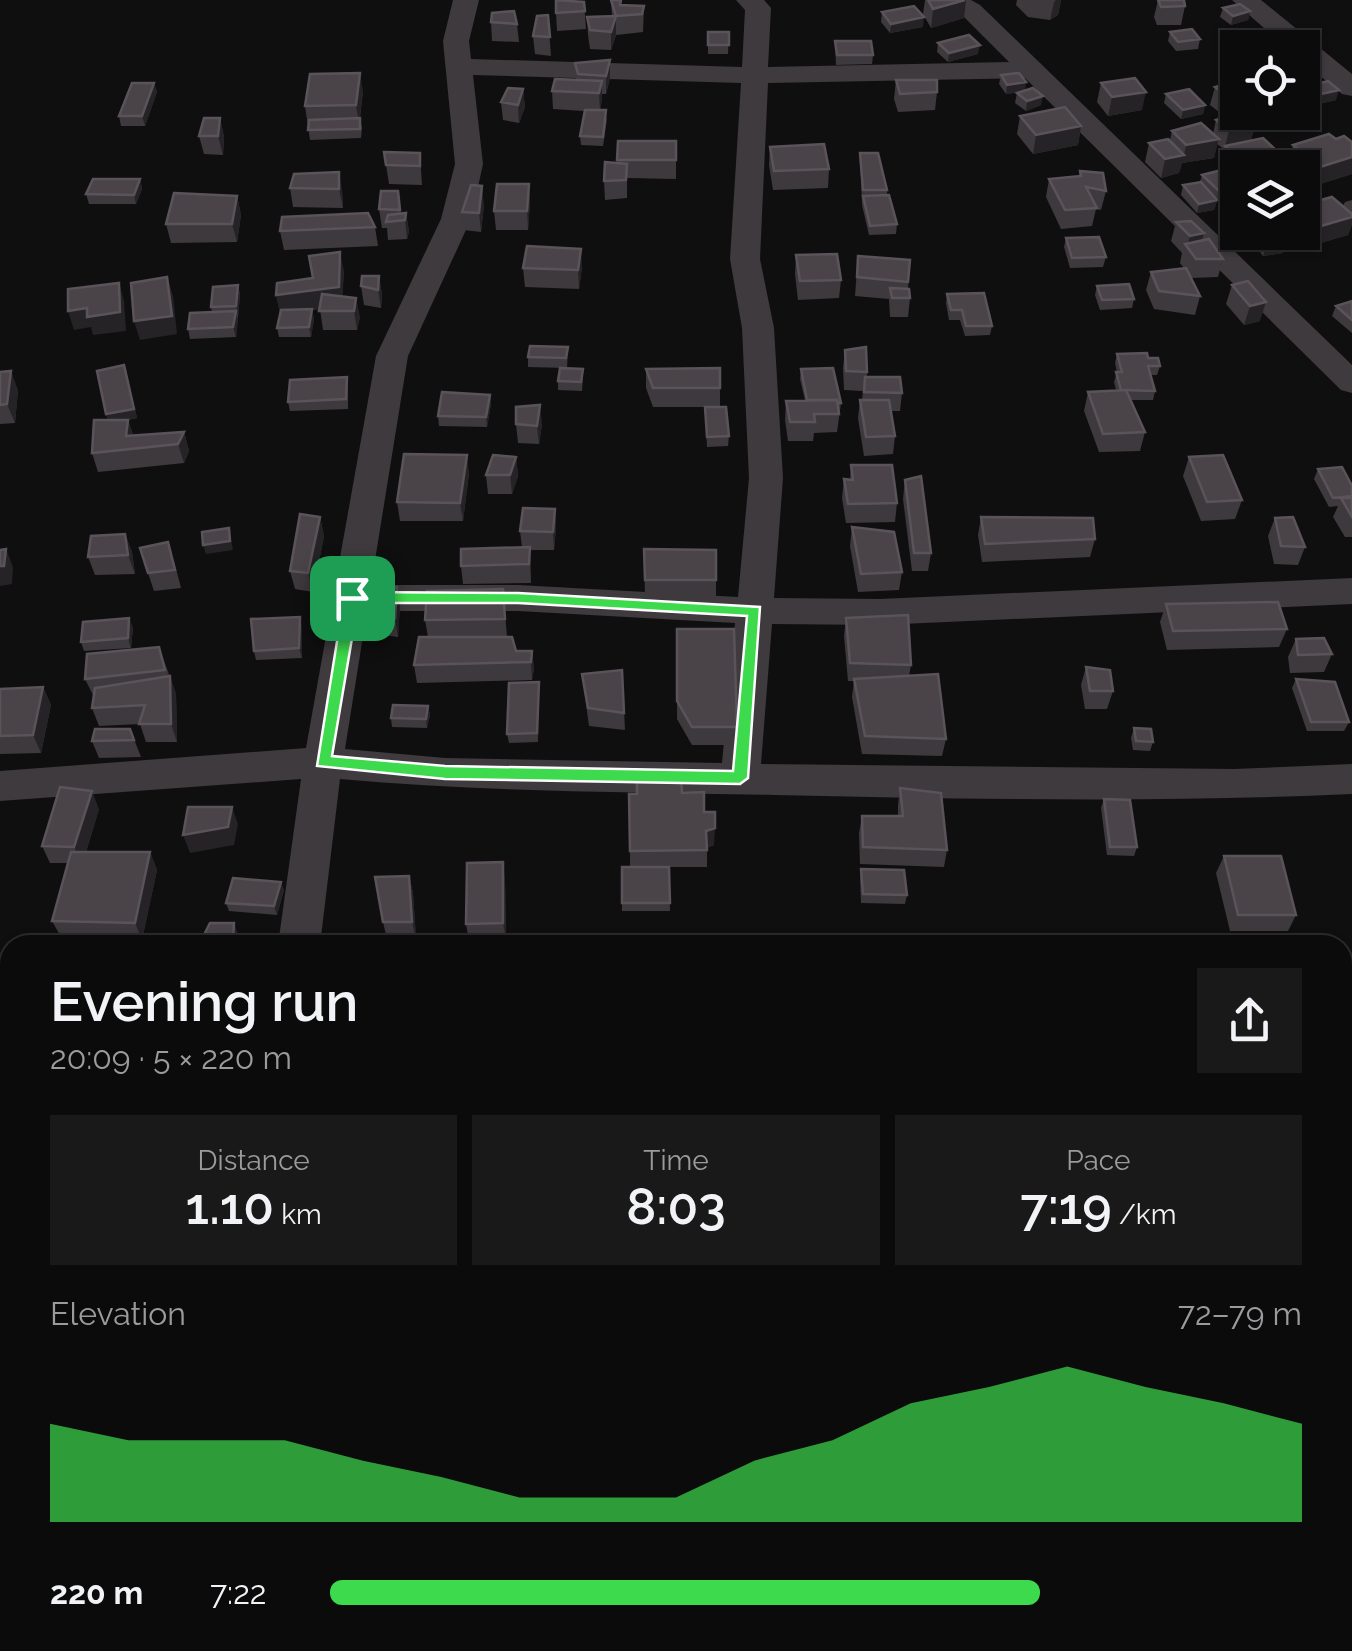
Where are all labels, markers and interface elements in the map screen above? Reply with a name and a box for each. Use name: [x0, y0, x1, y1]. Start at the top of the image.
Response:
map controls: [1220, 30, 1320, 250]
button: locate: [1220, 30, 1320, 130]
button: layers: [1220, 150, 1320, 250]
pin: [310, 556, 395, 641]
icon: arrive: [325, 571, 380, 626]
button: share: [1197, 968, 1302, 1073]
text: Evening run: [50, 969, 358, 1034]
text: 20:09 · 5 × 220 m: [50, 1039, 292, 1076]
text: Distance: [198, 1144, 310, 1177]
text: Time: [643, 1144, 709, 1177]
text: Pace: [1066, 1144, 1130, 1177]
text: 1.10: [186, 1177, 274, 1236]
text: 8:03: [626, 1177, 726, 1236]
text: 7:19: [1020, 1177, 1112, 1236]
text: km: [274, 1198, 322, 1231]
text: /km: [1112, 1198, 1176, 1231]
text: Elevation: [50, 1295, 186, 1332]
text: 72–79 m: [1178, 1295, 1302, 1332]
text: 220 m: [50, 1574, 143, 1611]
text: 7:22: [210, 1574, 266, 1611]

